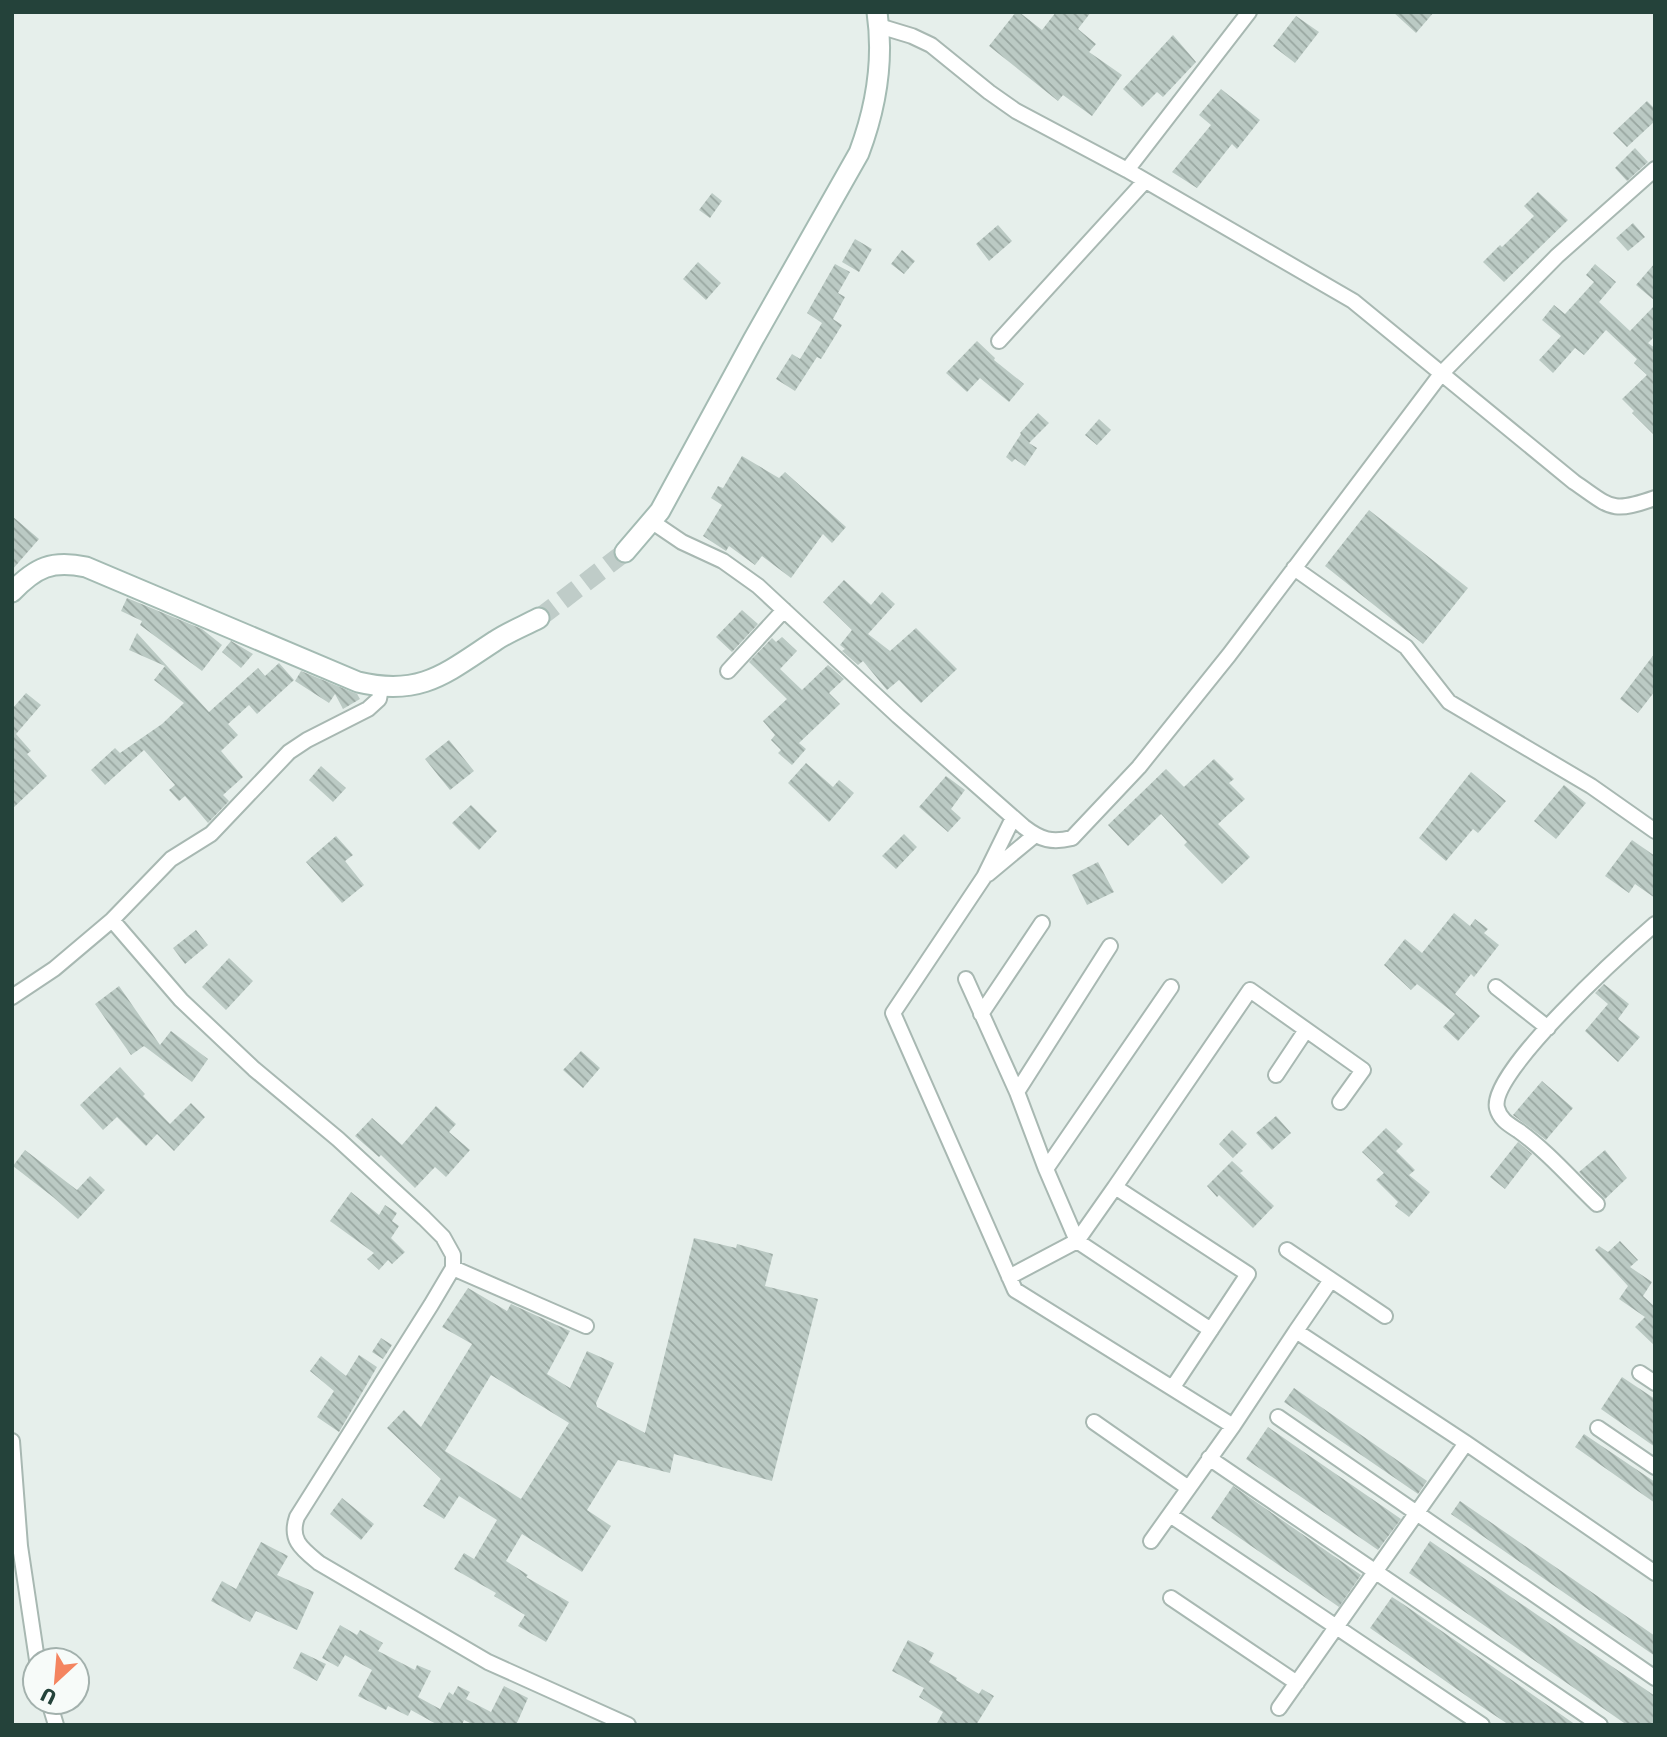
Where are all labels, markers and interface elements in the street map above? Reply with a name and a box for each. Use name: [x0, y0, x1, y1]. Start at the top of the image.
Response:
north arrow: [21, 1646, 91, 1716]
text: U: [37, 1683, 60, 1710]

